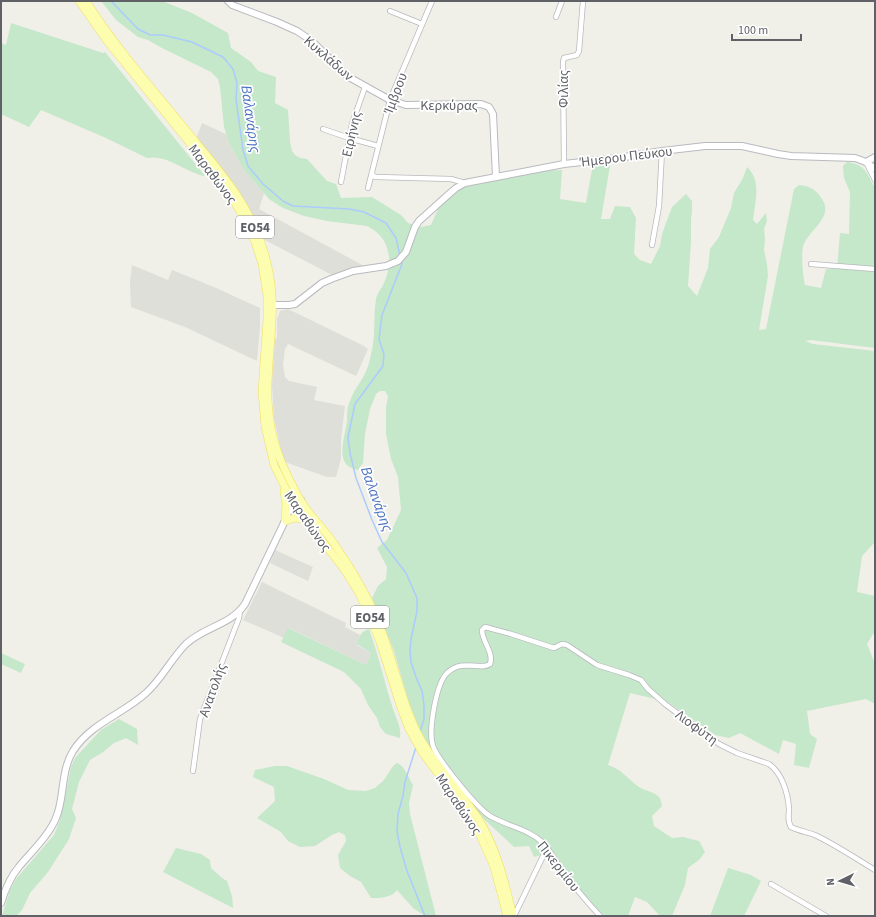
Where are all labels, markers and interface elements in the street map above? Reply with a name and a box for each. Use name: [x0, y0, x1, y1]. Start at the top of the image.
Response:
scale bar: [732, 16, 801, 42]
text: 100 m: [738, 22, 768, 39]
street label: Κυκλάδων: [299, 31, 358, 86]
street label: Ίμβρου: [379, 70, 413, 118]
street label: Φιλίας: [554, 70, 574, 108]
water label: Βαλανάρης: [235, 84, 266, 155]
street label: Κερκύρας: [420, 96, 478, 116]
street label: Ειρήνης: [337, 109, 367, 159]
street label: Μαραθώνος: [183, 140, 241, 209]
street label: Ήμερου Πεύκου: [578, 141, 674, 173]
road number: ΕΟ54: [236, 216, 274, 238]
water label: Βαλανάρης: [355, 464, 398, 535]
street label: Μαραθώνος: [279, 487, 336, 556]
road number: ΕΟ54: [351, 606, 389, 628]
street label: Ανατολής: [194, 661, 232, 720]
street label: Λιοφύτη: [671, 705, 722, 750]
street label: Μαραθώνος: [430, 770, 486, 839]
street label: Πικερμίου: [532, 837, 584, 896]
north arrow: [820, 861, 860, 901]
text: N: [823, 878, 838, 886]

